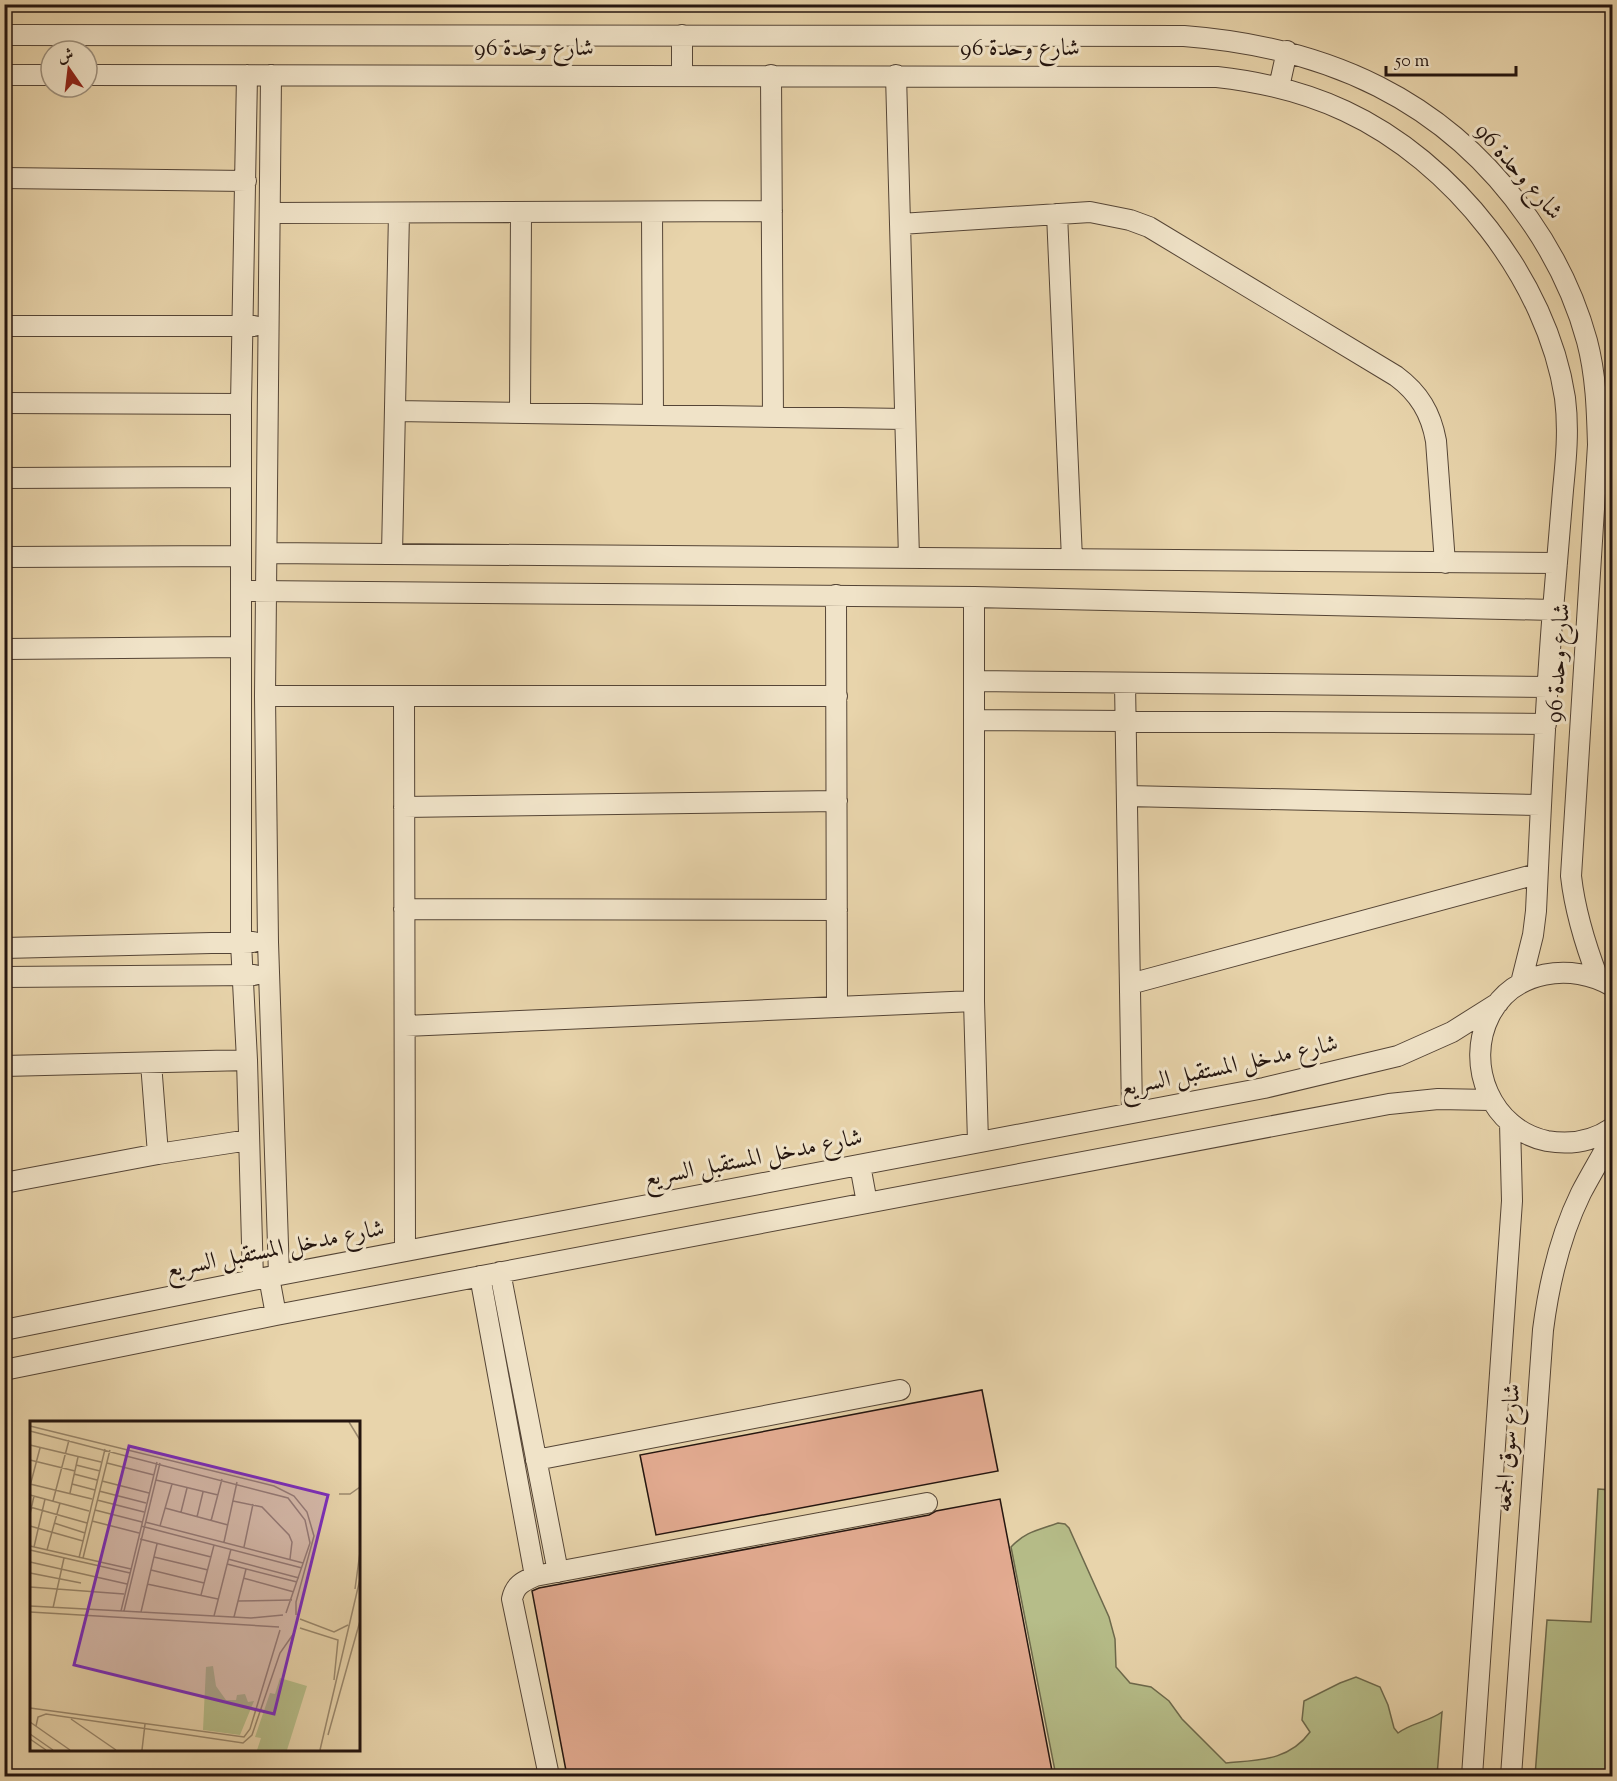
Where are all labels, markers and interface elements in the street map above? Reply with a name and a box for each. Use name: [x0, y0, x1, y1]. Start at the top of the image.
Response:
street label: شارع وحدة 96: [474, 32, 594, 67]
street label: شارع وحدة 96: [960, 32, 1080, 67]
north arrow: [39, 39, 99, 99]
scale bar: [1386, 39, 1516, 77]
text: ش: [55, 44, 76, 70]
text: 50 m: [1394, 49, 1430, 75]
street label: شارع وحدة 96: [1465, 116, 1570, 229]
street label: شارع وحدة 96: [1538, 602, 1581, 724]
street label: شارع مدخل المستقبل السريع: [1117, 1027, 1342, 1110]
street label: شارع مدخل المستقبل السريع: [641, 1121, 866, 1200]
street label: شارع مدخل المستقبل السريع: [163, 1212, 388, 1291]
street label: شارع سوق الجمعه: [1488, 1383, 1531, 1514]
inset map: [30, 1421, 360, 1751]

